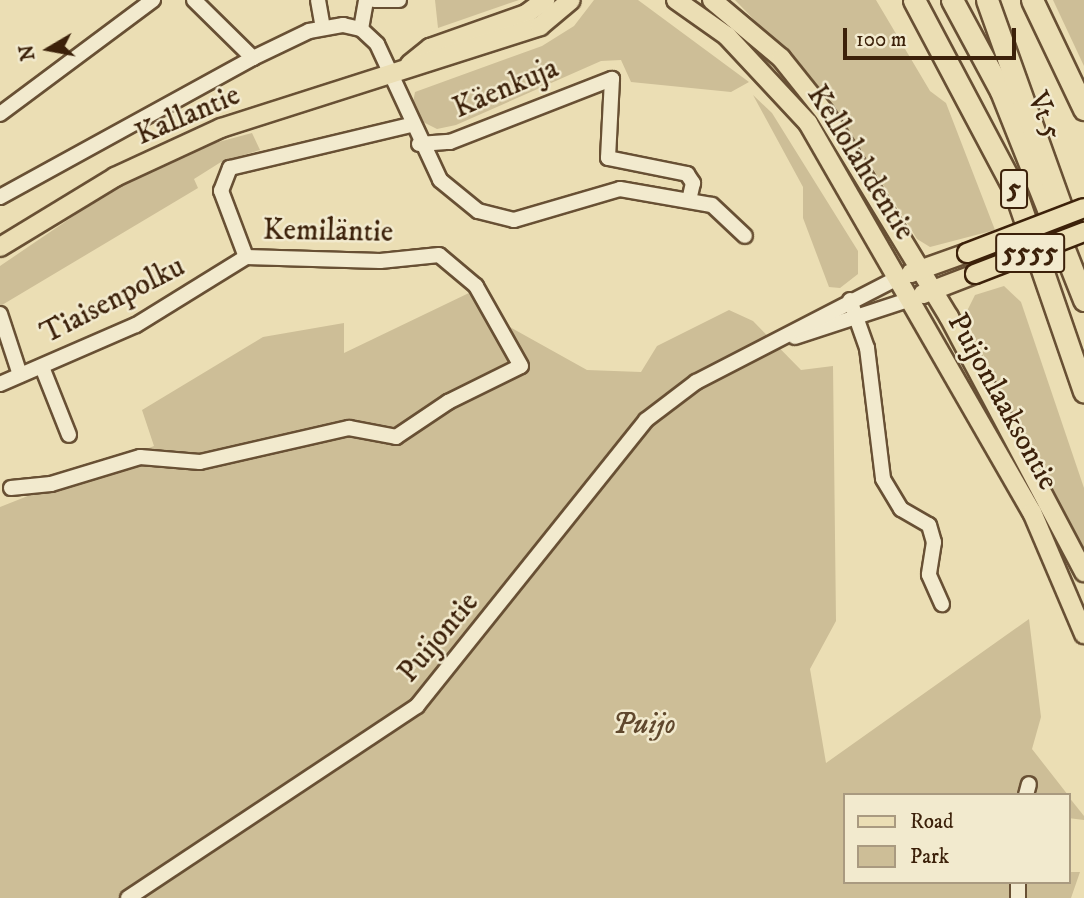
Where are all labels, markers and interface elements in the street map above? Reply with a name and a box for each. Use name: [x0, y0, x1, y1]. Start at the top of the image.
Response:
north arrow: [14, 14, 84, 84]
scale bar: [846, 14, 1019, 58]
text: 100 m: [856, 27, 907, 53]
text: N: [15, 43, 41, 62]
street label: Käenkuja: [448, 51, 564, 127]
street label: Kallantie: [130, 78, 246, 154]
street label: Kellolahdentie: [798, 79, 922, 247]
street label: Vt 5: [1018, 87, 1070, 145]
road number: 5: [1000, 164, 1028, 214]
street label: Kemiläntie: [262, 213, 394, 251]
road number: 5555: [995, 229, 1065, 278]
street label: Tiaisenpolku: [35, 249, 191, 353]
street label: Puijonlaaksontie: [939, 307, 1065, 497]
street label: Puijontie: [391, 586, 487, 690]
park label: Puijo: [612, 707, 676, 743]
legend: [842, 793, 1070, 884]
text: Road: [910, 809, 954, 835]
text: Park: [910, 844, 949, 870]

